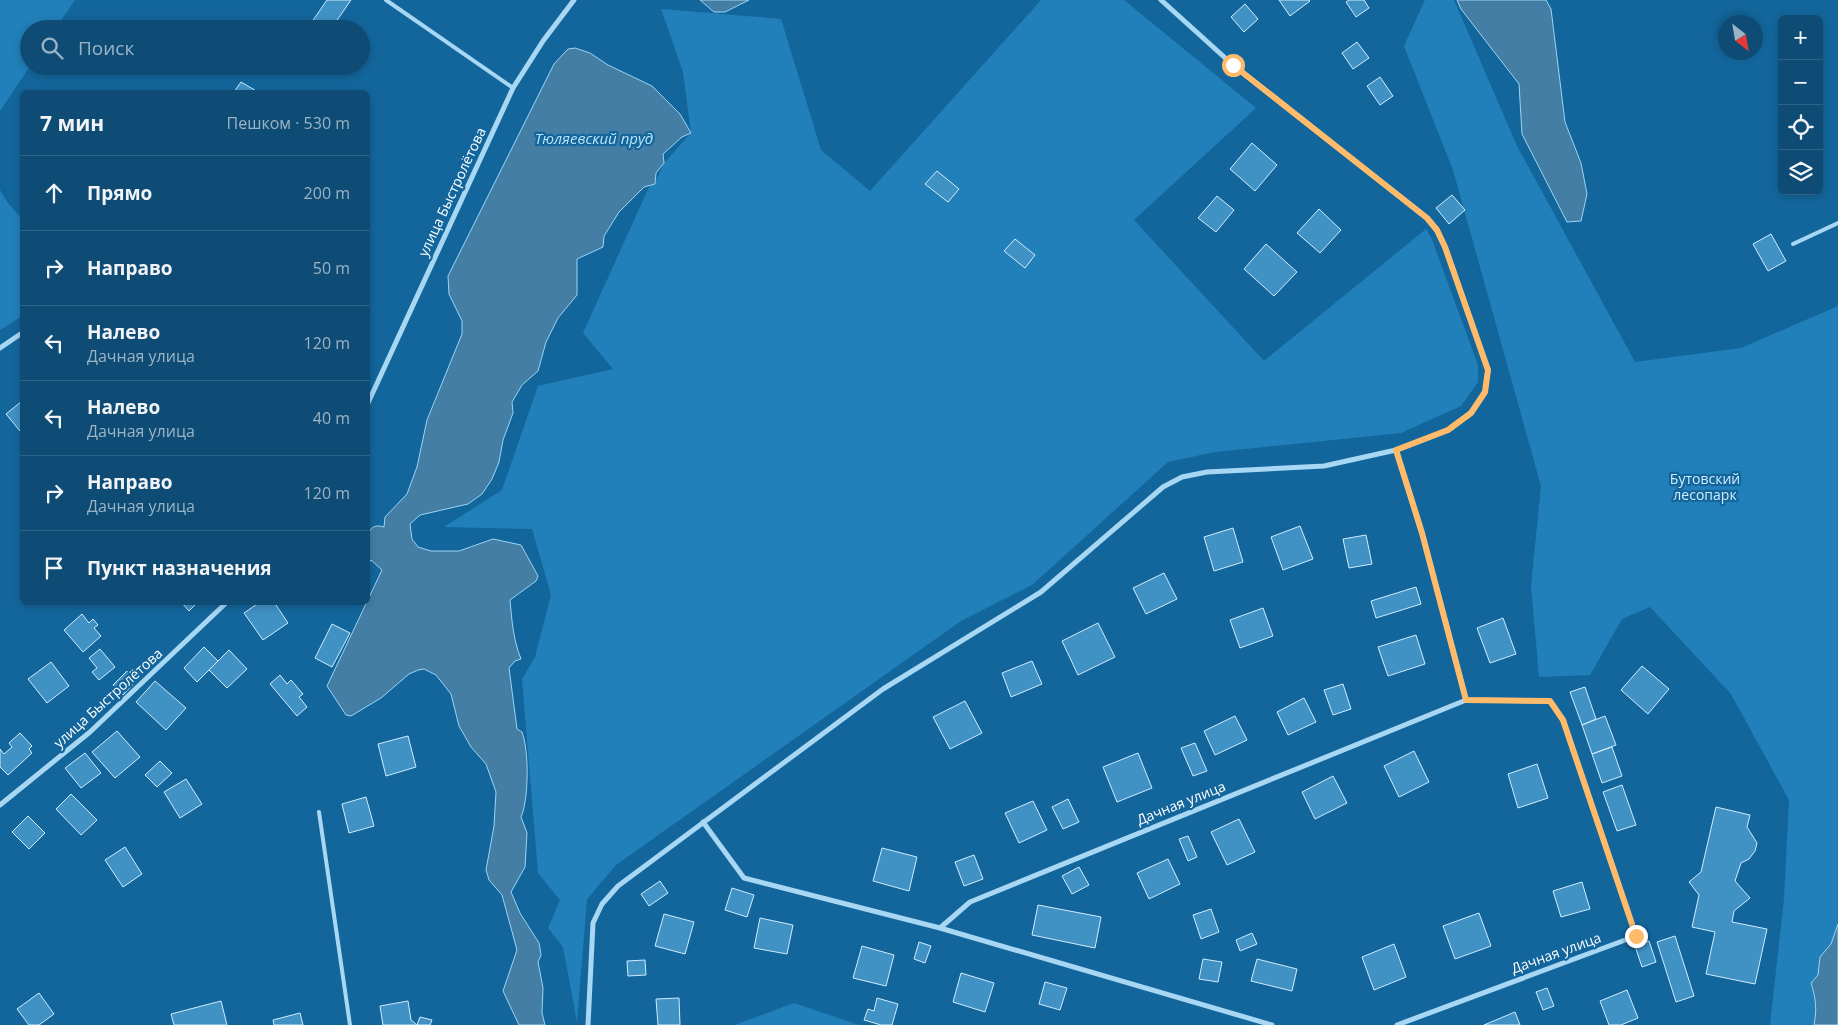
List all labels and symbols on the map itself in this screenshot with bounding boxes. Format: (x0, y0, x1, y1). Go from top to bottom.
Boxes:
north arrow (1718, 15, 1763, 60)
route start (1222, 54, 1245, 77)
street label: улица Быстролётова (413, 124, 490, 259)
water label: Тюляевский пруд (535, 128, 653, 148)
park label: Бутовский лесопарк (1670, 469, 1740, 504)
street label: улица Быстролётова (49, 644, 166, 752)
street label: Дачная улица (1134, 776, 1228, 829)
route end (1625, 925, 1648, 948)
street label: Дачная улица (1508, 927, 1603, 978)

